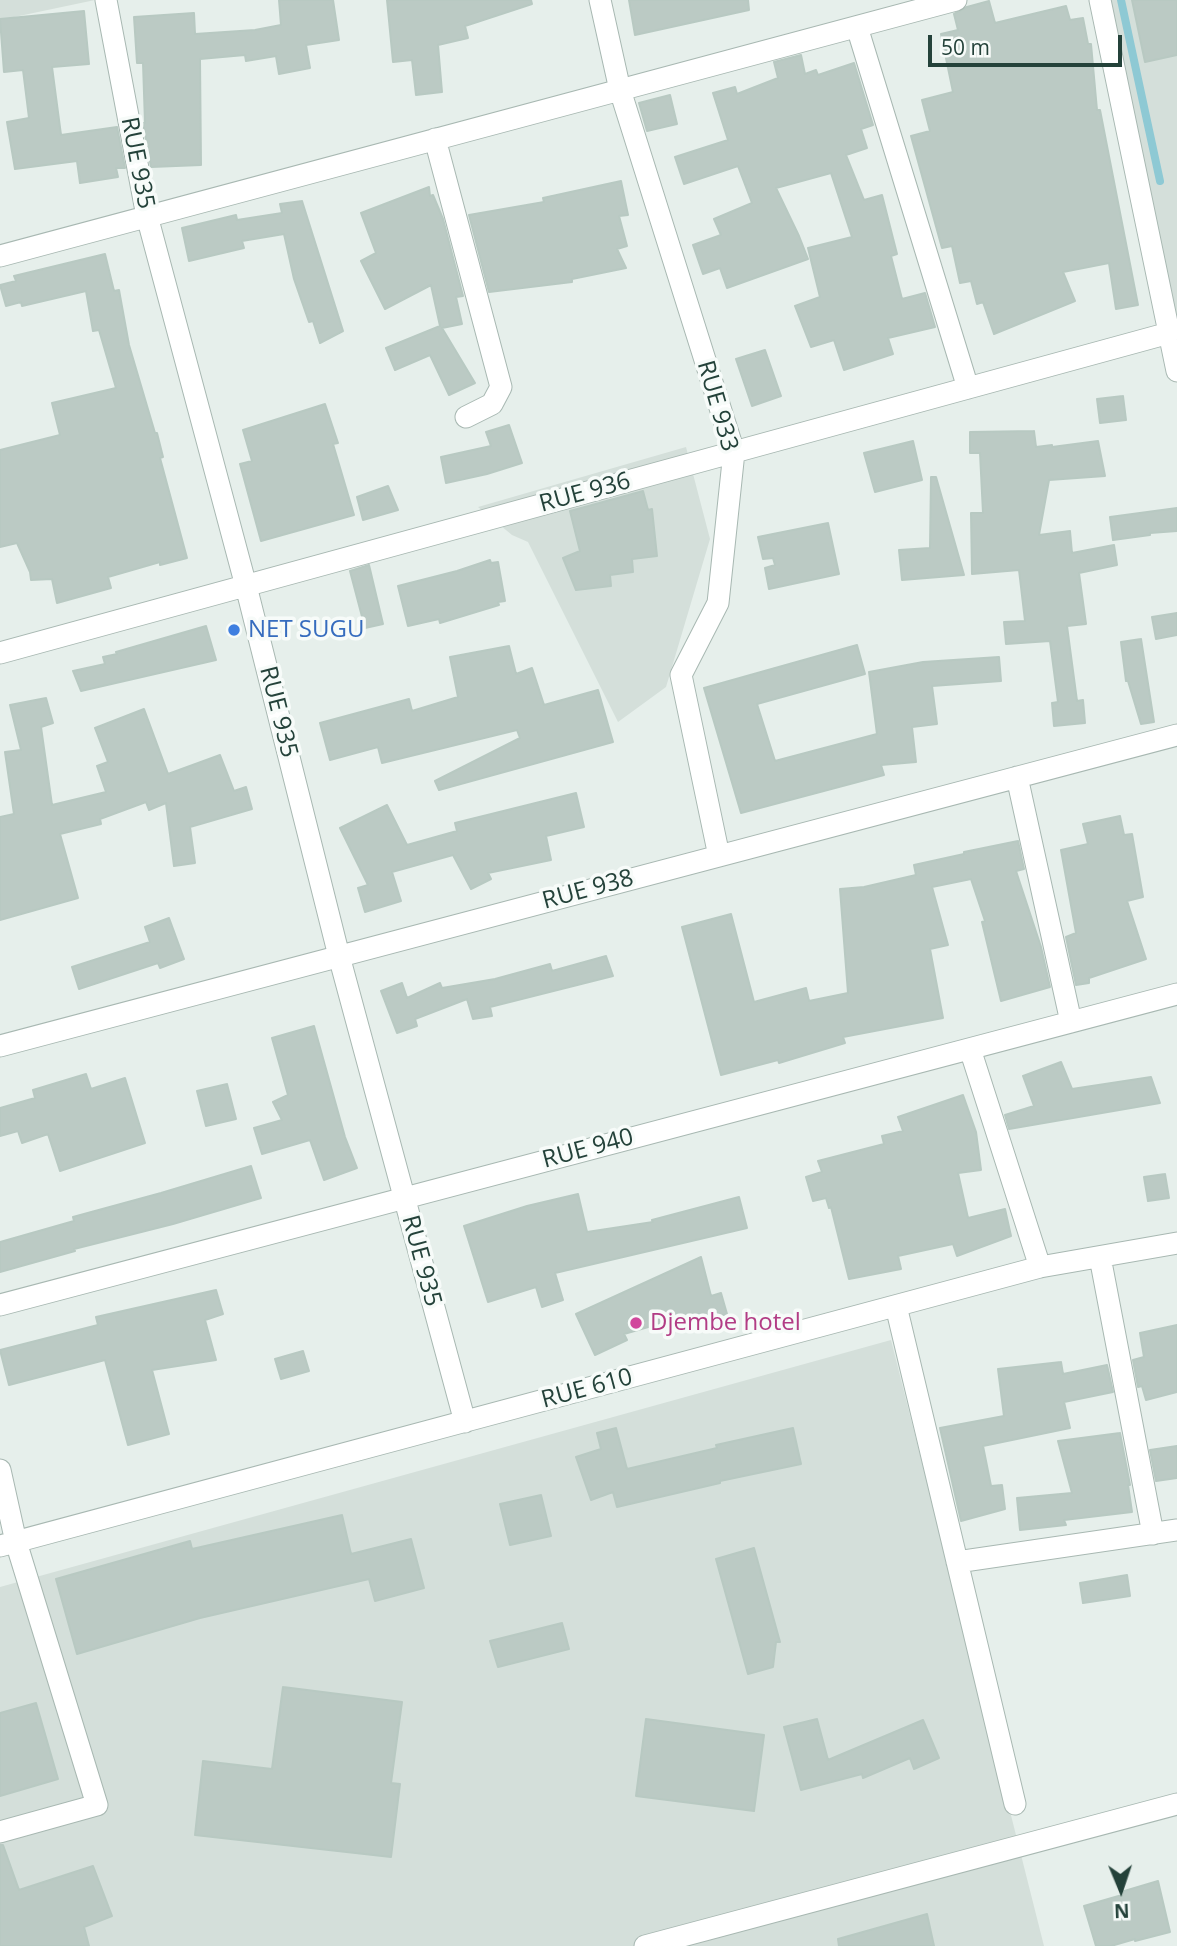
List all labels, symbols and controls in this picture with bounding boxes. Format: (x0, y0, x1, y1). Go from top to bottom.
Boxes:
scale bar (932, 21, 1126, 65)
text: 50 m (941, 33, 990, 61)
street label: RUE 935 (114, 115, 160, 211)
street label: RUE 933 (690, 357, 744, 455)
street label: RUE 936 (536, 467, 634, 519)
place label: NET SUGU (248, 616, 364, 644)
marker: NET SUGU (226, 622, 242, 638)
street label: RUE 935 (253, 663, 303, 761)
street label: RUE 938 (539, 864, 637, 916)
street label: RUE 940 (539, 1123, 637, 1175)
street label: RUE 935 (395, 1212, 447, 1310)
place label: Djembe hotel (650, 1309, 801, 1337)
marker: Djembe hotel (628, 1315, 644, 1331)
street label: RUE 610 (538, 1363, 636, 1415)
north arrow (1086, 1855, 1156, 1925)
text: N (1114, 1898, 1130, 1924)

